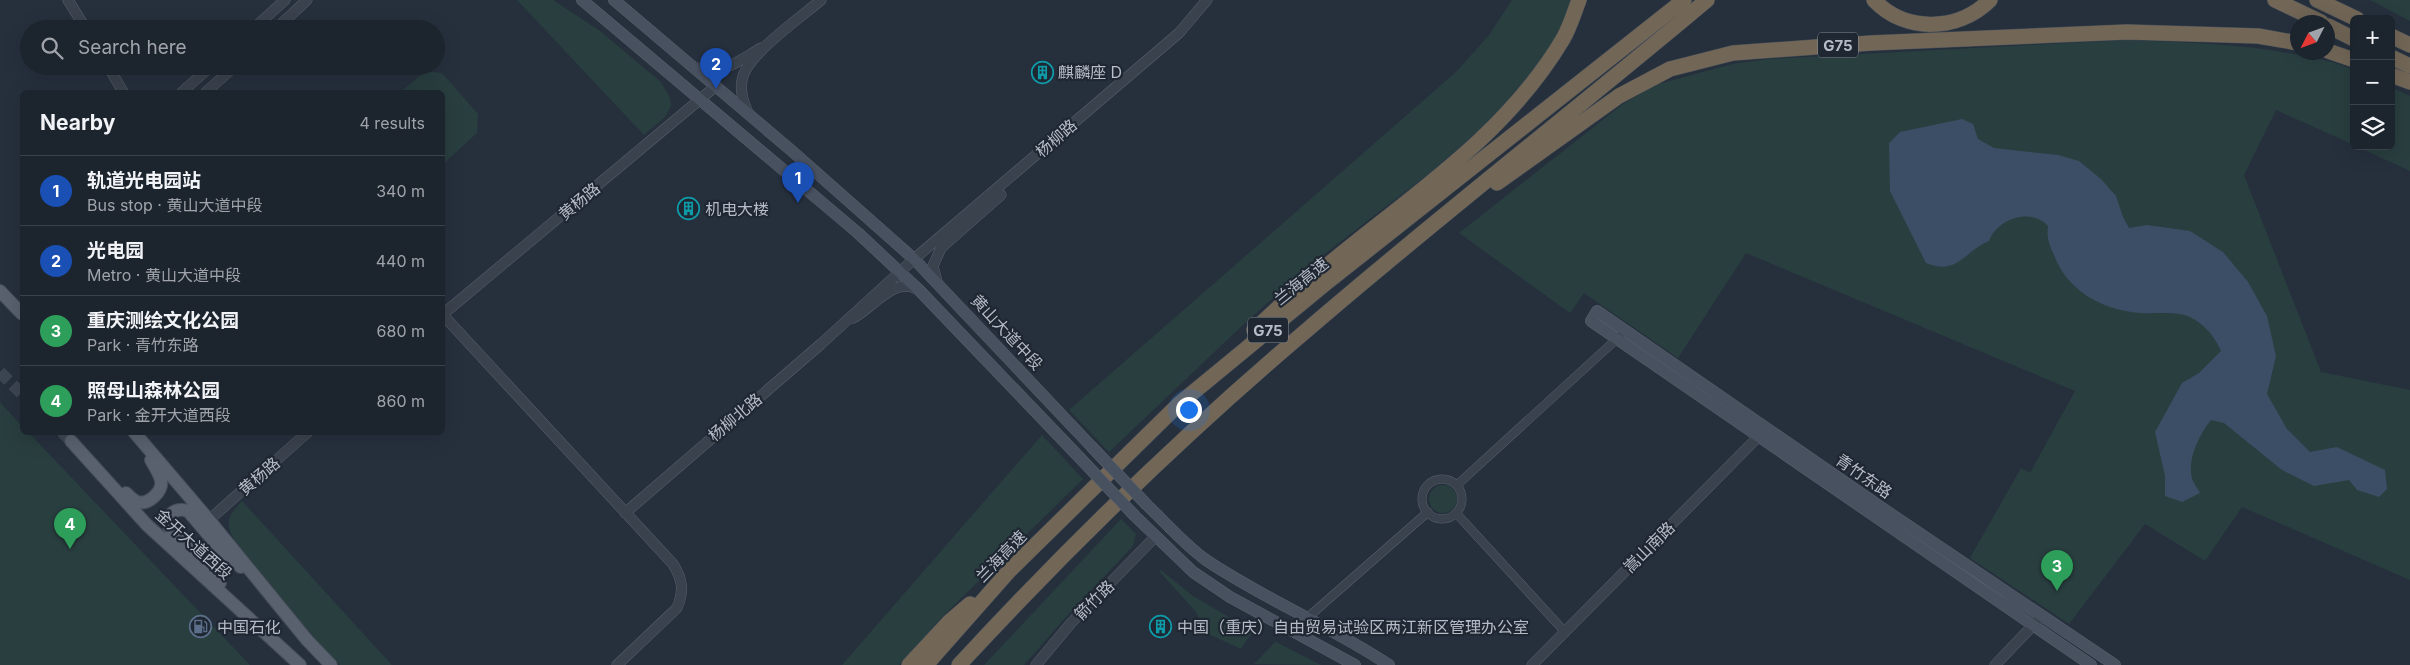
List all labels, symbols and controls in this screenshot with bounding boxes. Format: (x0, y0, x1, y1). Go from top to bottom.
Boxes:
north arrow (2290, 15, 2335, 60)
map controls (2350, 15, 2395, 150)
button: + (2350, 15, 2395, 60)
search box (20, 20, 445, 75)
road number: G75 (1818, 32, 1858, 58)
icon: search (38, 34, 66, 62)
text: Search here (78, 36, 187, 59)
pin: 2 (700, 48, 732, 89)
building icon: 麒麟座 D (1030, 60, 1054, 84)
button: − (2350, 60, 2395, 105)
place label: 麒麟座 D (1058, 62, 1122, 82)
button: layers (2350, 105, 2395, 150)
text: Nearby (40, 110, 115, 135)
text: 4 results (360, 113, 425, 133)
street label: 杨柳路 (1031, 115, 1081, 161)
pin: 1 (782, 162, 814, 203)
text: 轨道光电园站 (87, 169, 201, 192)
street label: 黄杨路 (554, 178, 604, 224)
text: 1 (53, 181, 59, 201)
text: 340 m (376, 181, 425, 201)
text: Bus stop · 黄山大道中段 (87, 195, 262, 215)
building icon: 机电大楼 (677, 197, 701, 221)
place label: 机电大楼 (705, 199, 769, 219)
text: 光电园 (87, 239, 144, 262)
text: 2 (51, 251, 61, 271)
text: 440 m (376, 251, 425, 271)
street label: 兰海高速 (1270, 253, 1332, 309)
text: Metro · 黄山大道中段 (87, 265, 241, 285)
street label: 黄山大道中段 (967, 290, 1047, 374)
text: 重庆测绘文化公园 (87, 309, 239, 332)
road number: G75 (1248, 318, 1288, 342)
text: 3 (51, 321, 61, 341)
text: 680 m (377, 321, 425, 341)
text: Park · 青竹东路 (87, 335, 199, 355)
text: 照母山森林公园 (87, 379, 220, 402)
street label: 杨柳北路 (704, 389, 766, 445)
text: 4 (51, 391, 61, 411)
text: 860 m (377, 391, 425, 411)
your location (1176, 397, 1202, 423)
text: Park · 金开大道西段 (87, 405, 231, 425)
street label: 青竹东路 (1832, 449, 1896, 503)
street label: 黄杨路 (234, 453, 284, 499)
street label: 金开大道西段 (152, 504, 236, 584)
pin: 4 (54, 508, 86, 549)
street label: 嵩山南路 (1619, 517, 1679, 577)
street label: 兰海高速 (972, 526, 1030, 586)
pin: 3 (2041, 550, 2073, 591)
street label: 箭竹路 (1070, 576, 1118, 624)
fuel station icon: 中国石化 (189, 615, 213, 639)
building icon: 中国（重庆）自由贸易试验区两江新区管理办公室 (1149, 615, 1173, 639)
place label: 中国石化 (217, 617, 281, 637)
place label: 中国（重庆）自由贸易试验区两江新区管理办公室 (1177, 617, 1529, 637)

